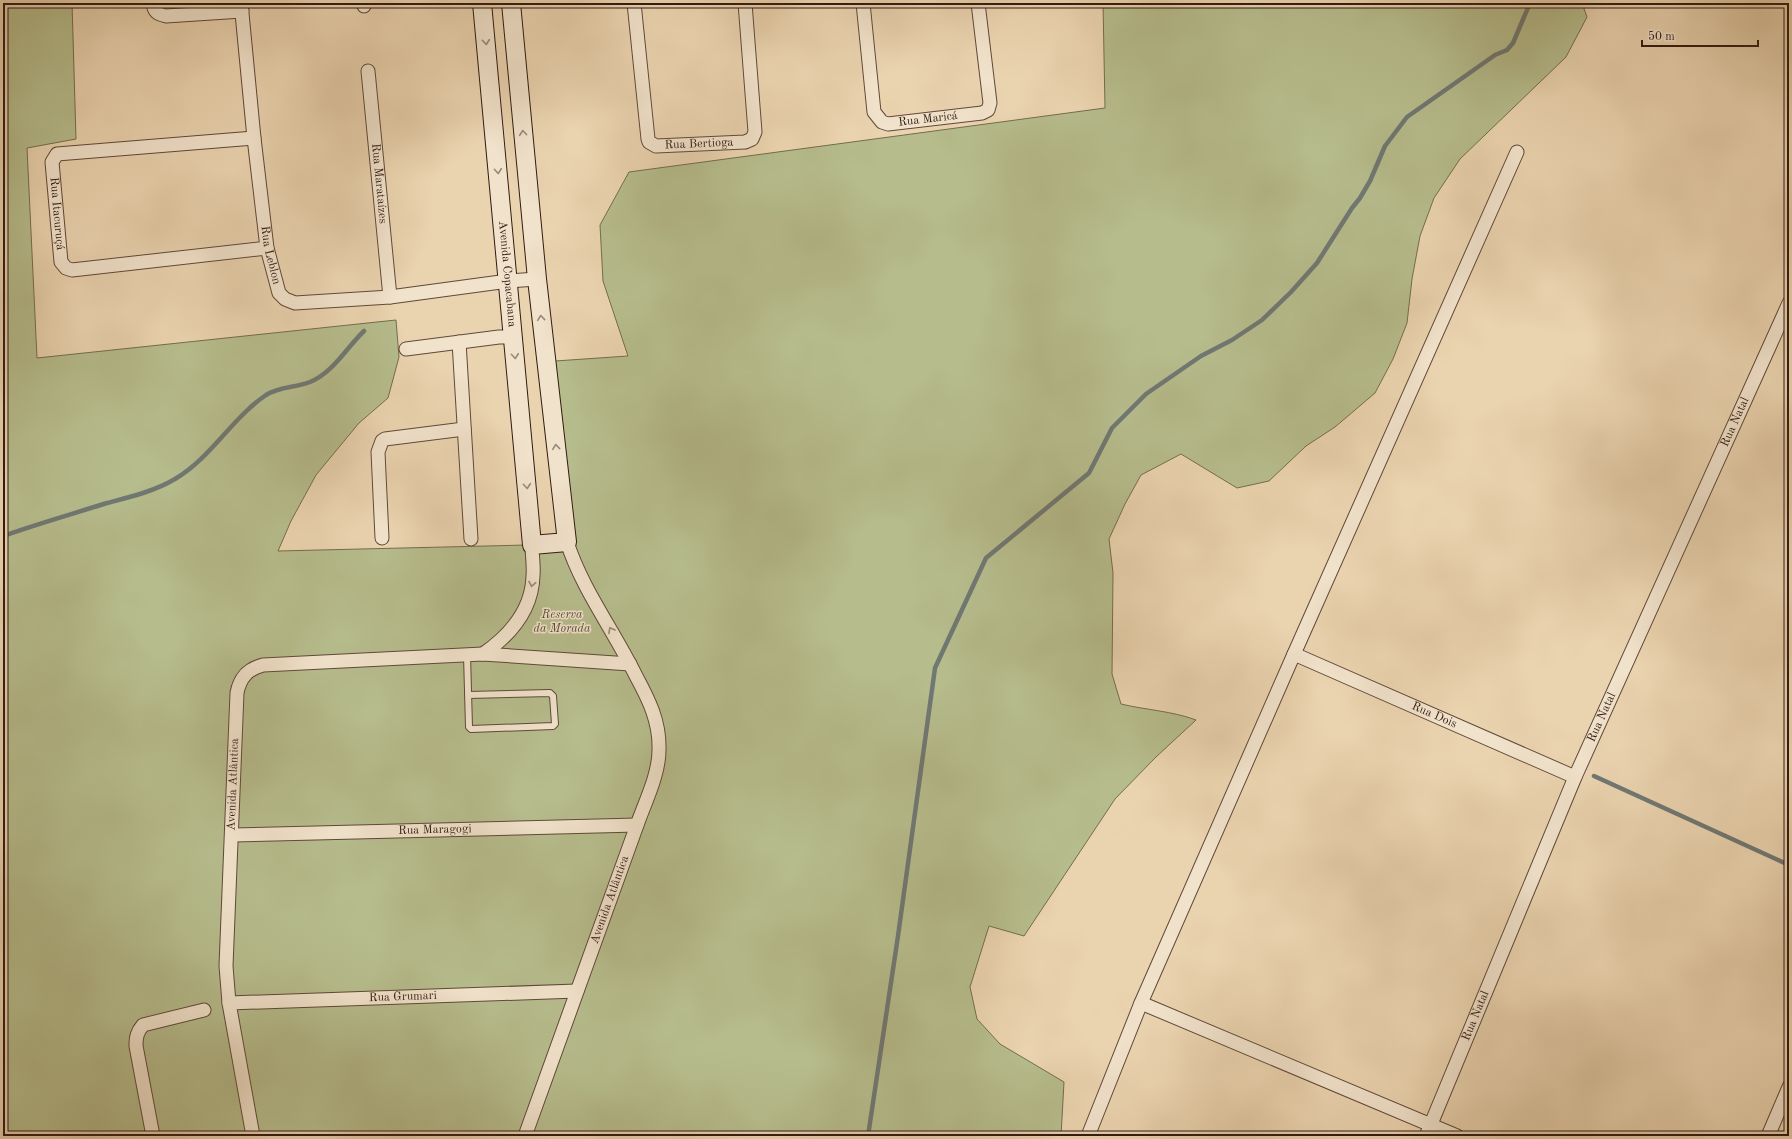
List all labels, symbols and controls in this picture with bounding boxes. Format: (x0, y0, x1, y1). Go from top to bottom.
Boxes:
scale bar (1642, 22, 1758, 48)
text: 50 m (1648, 30, 1675, 43)
one-way arrow (481, 39, 490, 45)
street label: Rua Maricá (898, 110, 958, 129)
one-way arrow (519, 130, 528, 136)
street label: Rua Bertioga (664, 137, 734, 152)
street label: Rua Marataízes (369, 143, 389, 224)
one-way arrow (493, 168, 502, 174)
street label: Rua Itacuruçá (47, 177, 66, 251)
street label: Avenida Copacabana (496, 220, 518, 328)
street label: Rua Leblon (258, 225, 283, 286)
one-way arrow (537, 315, 546, 321)
one-way arrow (511, 353, 520, 360)
street label: Rua Natal (1719, 396, 1752, 449)
one-way arrow (552, 444, 561, 450)
one-way arrow (522, 483, 531, 489)
one-way arrow (528, 581, 536, 587)
park label: Reserva da Morada (534, 609, 591, 635)
one-way arrow (609, 627, 616, 634)
street label: Rua Natal (1586, 691, 1618, 744)
street label: Rua Dois (1410, 700, 1459, 730)
street label: Avenida Atlântica (225, 738, 241, 831)
street label: Rua Maragogi (398, 823, 472, 837)
street label: Avenida Atlântica (589, 854, 631, 945)
street label: Rua Natal (1460, 989, 1492, 1043)
street label: Rua Grumari (369, 990, 437, 1004)

